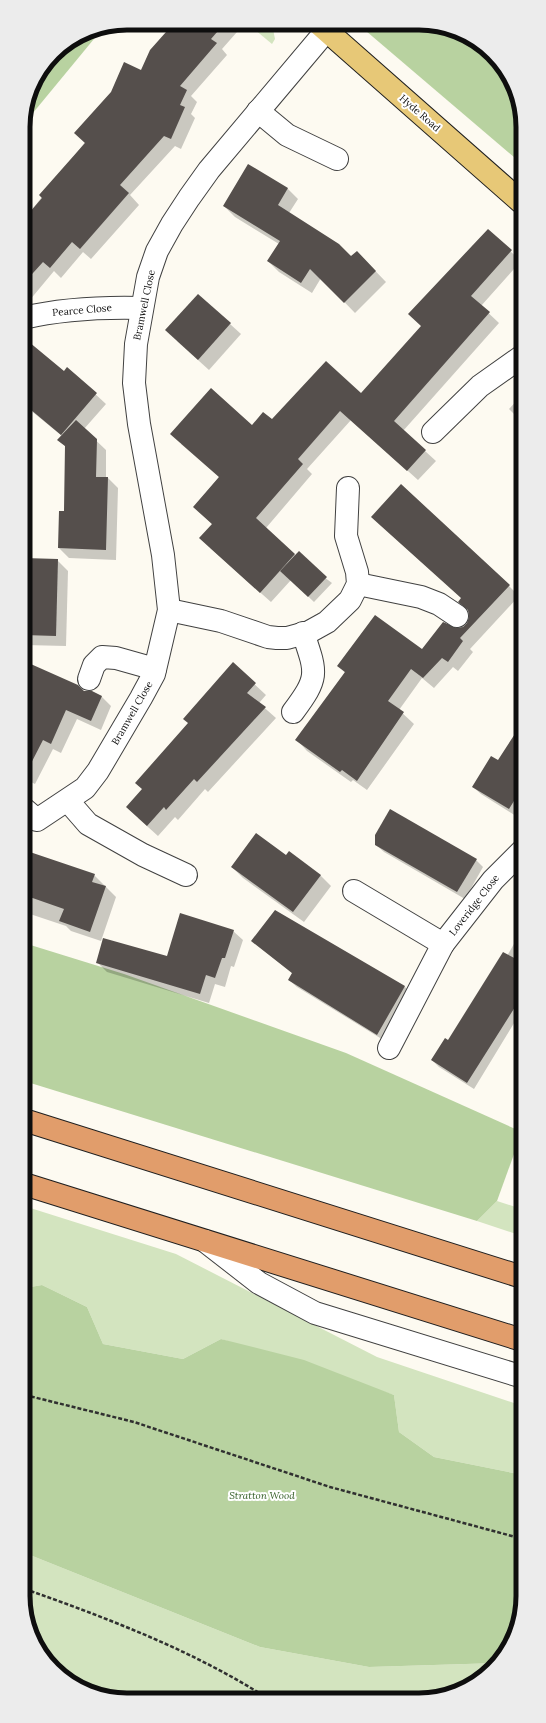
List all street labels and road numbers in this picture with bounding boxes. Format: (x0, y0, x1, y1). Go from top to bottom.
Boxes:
street label: Hyde Road (397, 92, 443, 134)
street label: Bramwell Close (130, 268, 158, 341)
street label: Pearce Close (52, 301, 113, 319)
street label: Bramwell Close (109, 678, 156, 747)
street label: Loveridge Close (446, 871, 502, 938)

